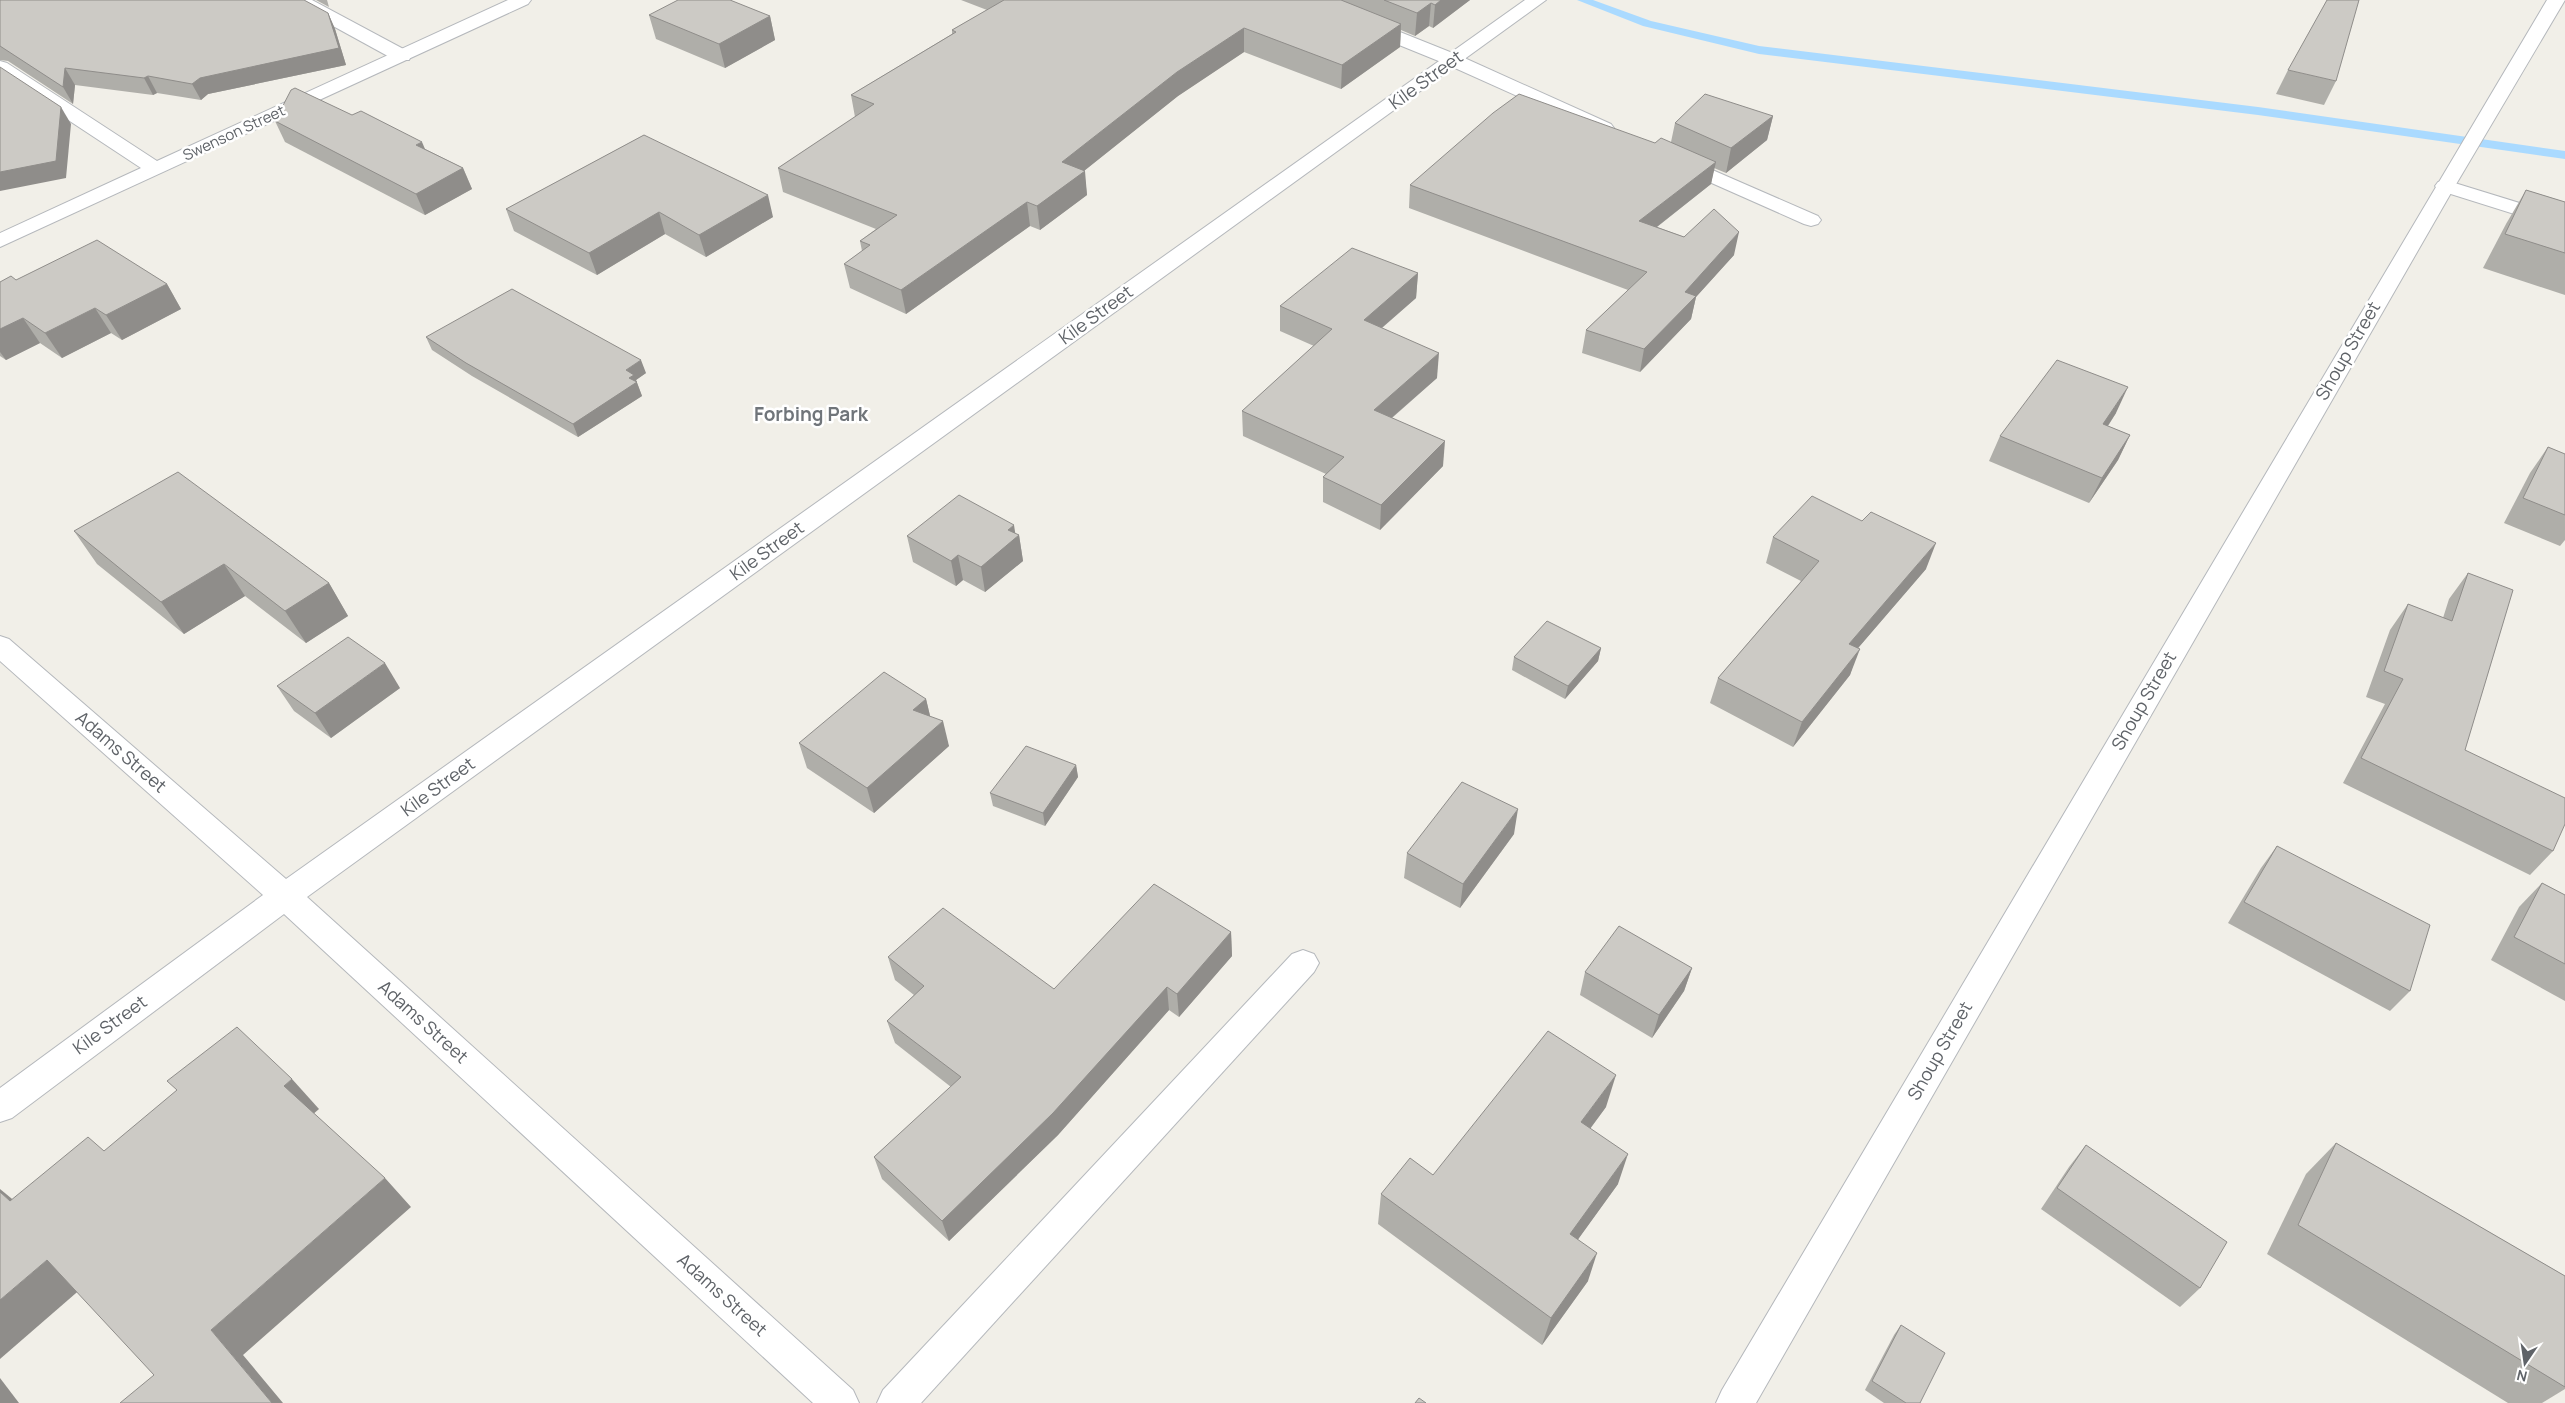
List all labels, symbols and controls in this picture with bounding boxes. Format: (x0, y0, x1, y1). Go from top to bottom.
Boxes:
street label: Kile Street (1384, 44, 1467, 114)
street label: Swenson Street (179, 100, 288, 165)
street label: Kile Street (1054, 279, 1137, 349)
street label: Shoup Street (2309, 297, 2385, 404)
district label: Forbing Park (754, 401, 869, 427)
street label: Kile Street (725, 515, 808, 585)
street label: Shoup Street (2105, 647, 2181, 754)
street label: Adams Street (71, 705, 172, 797)
street label: Kile Street (396, 751, 479, 821)
street label: Adams Street (374, 974, 474, 1068)
street label: Kile Street (68, 989, 151, 1059)
street label: Shoup Street (1901, 997, 1977, 1104)
street label: Adams Street (673, 1247, 773, 1341)
north arrow (2500, 1338, 2550, 1388)
text: N (2515, 1366, 2529, 1387)

